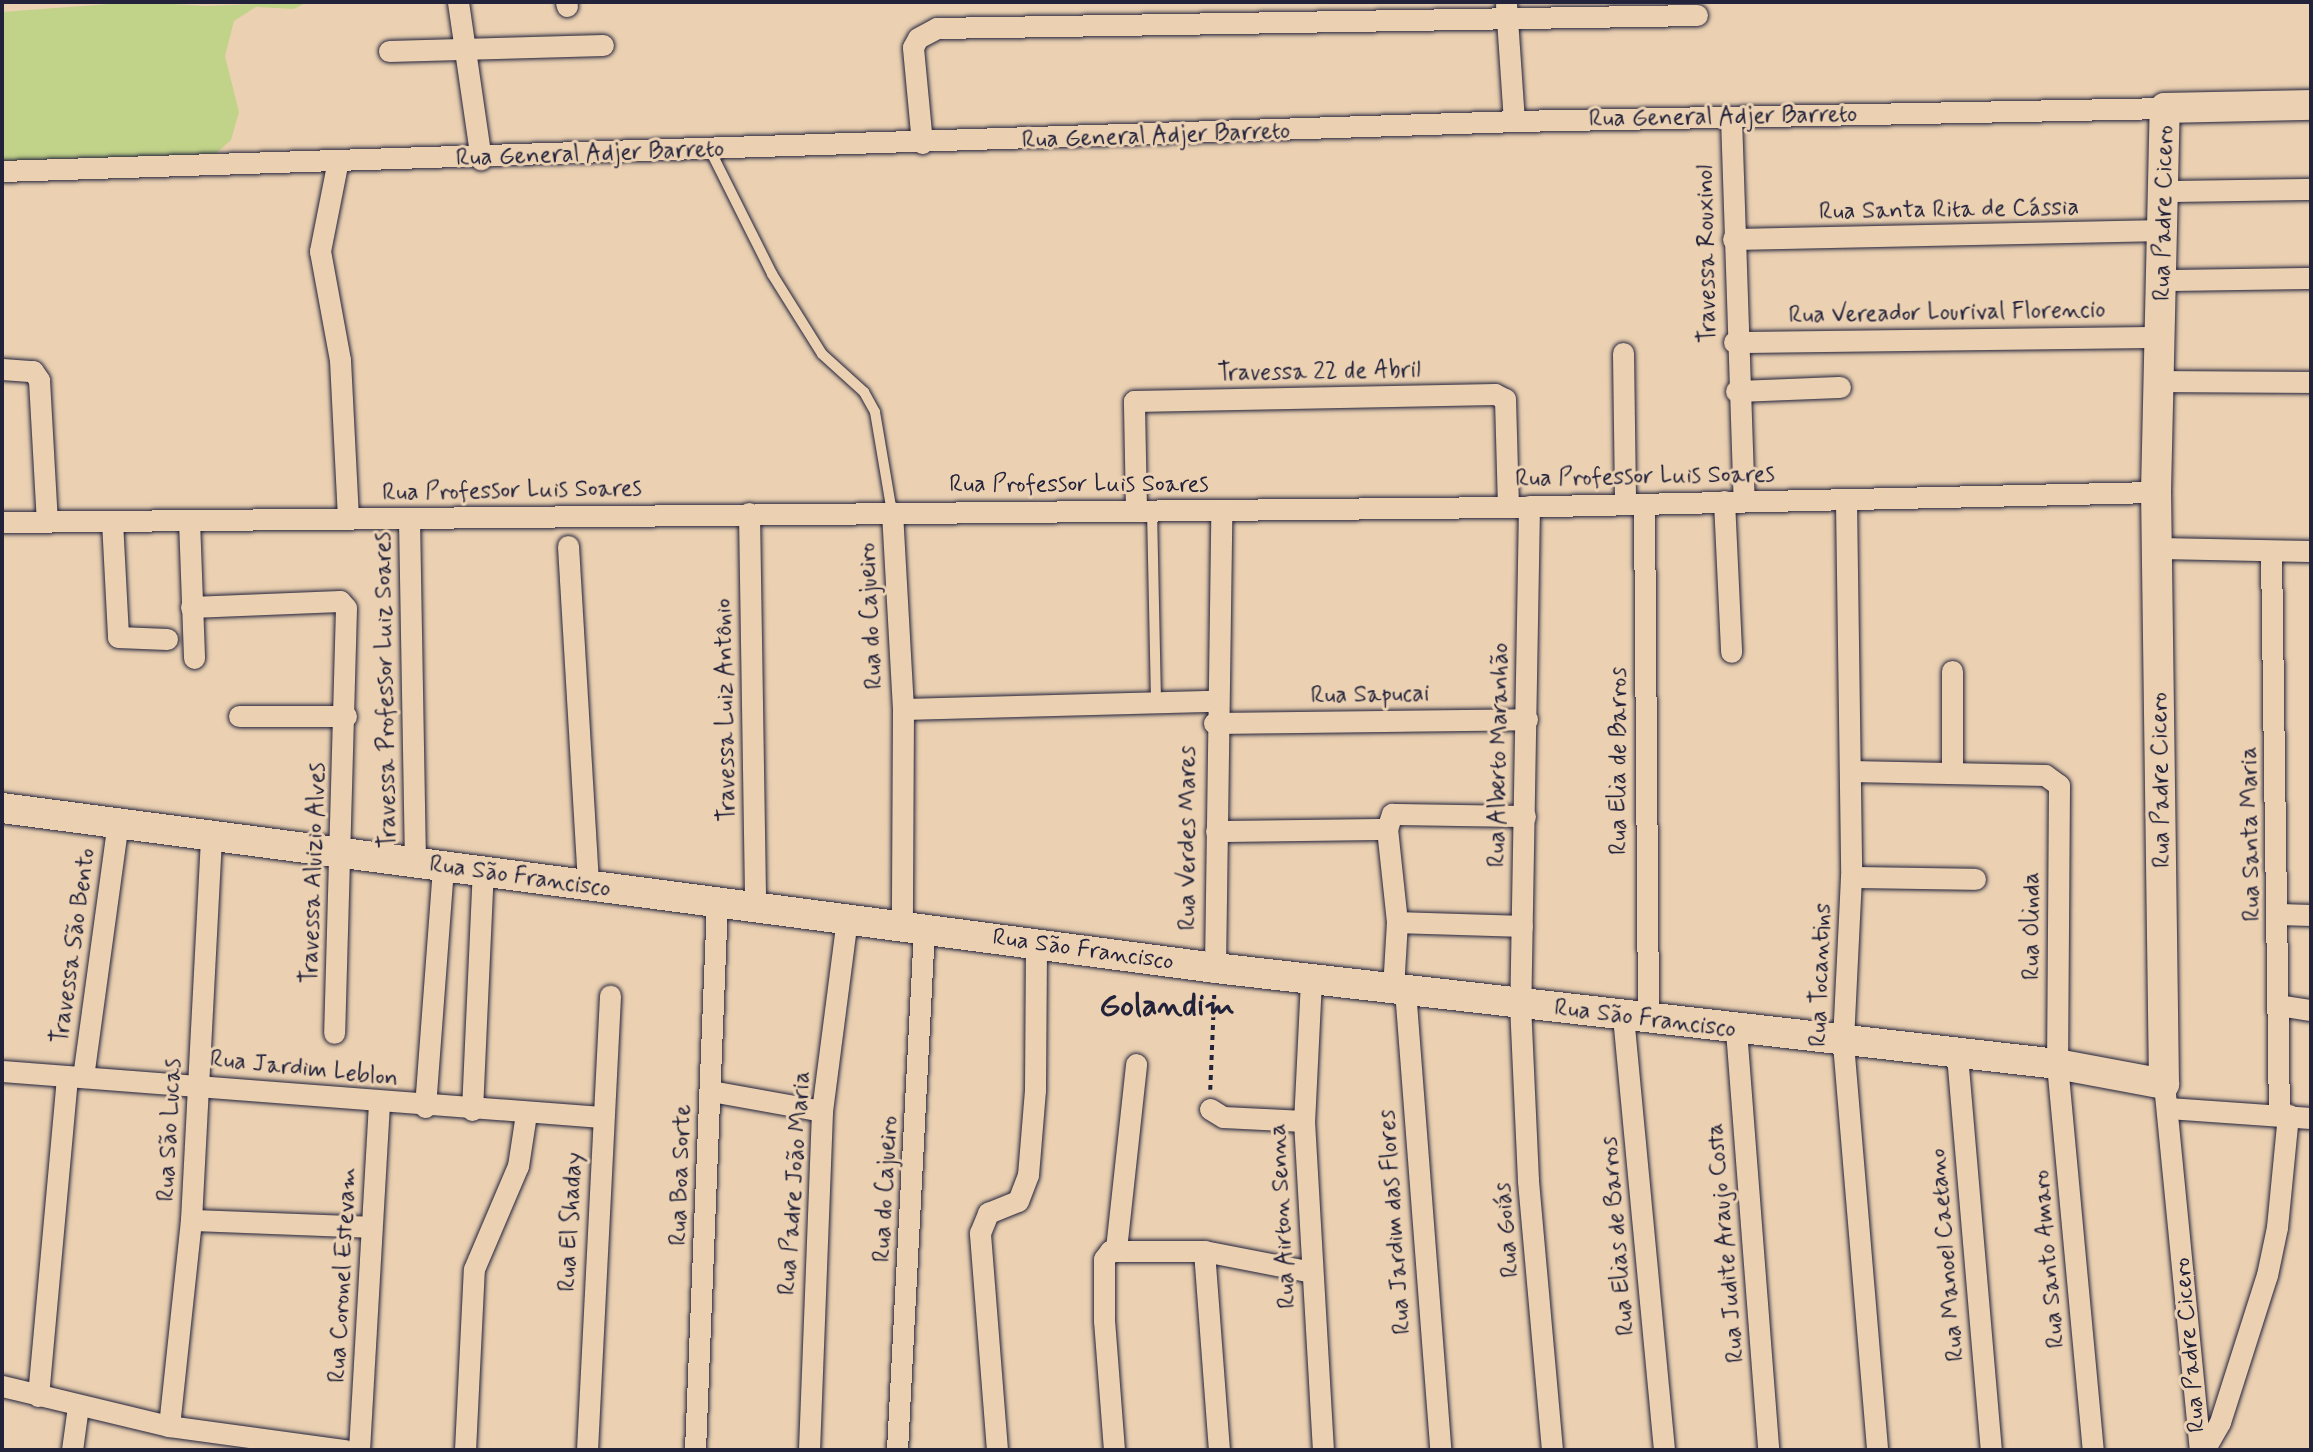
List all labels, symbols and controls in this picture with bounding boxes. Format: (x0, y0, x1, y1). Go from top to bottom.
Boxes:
street label: Rua General Adjer Barreto (1583, 100, 1863, 134)
street label: Rua General Adjer Barreto (1016, 117, 1296, 155)
street label: Rua Padre Cicero (2148, 126, 2180, 300)
street label: Rua General Adjer Barreto (450, 135, 730, 173)
street label: Travessa Rouxinol (1691, 163, 1723, 345)
street label: Rua Santa Rita de Cássia (1822, 193, 2076, 227)
street label: Rua Vereador Lourival Florencio (1788, 296, 2106, 330)
street label: Travessa 22 de Abril (1217, 356, 1421, 388)
street label: Rua Professor Luis Soares (1516, 460, 1774, 494)
street label: Rua Professor Luis Soares (950, 471, 1208, 499)
street label: Rua Professor Luis Soares (383, 474, 641, 508)
street label: Travessa Professor Luiz Soares (369, 533, 403, 847)
street label: Rua do Cajueiro (853, 539, 889, 693)
street label: Travessa Luiz Antônio (710, 599, 742, 821)
street label: Rua Alberto Maranhão (1483, 640, 1515, 870)
street label: Rua Elia de Barros (1605, 668, 1633, 854)
street label: Rua Sapucai (1311, 680, 1429, 710)
street label: Rua Padre Cicero (2145, 693, 2177, 867)
street label: Rua Verdes Mares (1174, 747, 1202, 929)
street label: Rua Santa Maria (2235, 747, 2267, 921)
street label: Travessa Aluizio Alves (296, 762, 332, 984)
street label: Travessa São Bento (46, 846, 102, 1046)
street label: Rua São Francisco (427, 850, 613, 904)
street label: Rua Olinda (2018, 871, 2046, 981)
street label: Rua Tocantins (1804, 902, 1838, 1048)
street label: Rua São Francisco (990, 923, 1176, 977)
district label: Golandim (1099, 987, 1235, 1025)
street label: Rua São Francisco (1552, 994, 1738, 1044)
street label: Rua Jardim Leblon (208, 1045, 400, 1093)
street label: Rua São Lucas (152, 1058, 188, 1202)
street label: Rua Padre João Maria (773, 1070, 817, 1296)
street label: Rua Boa Sorte (664, 1103, 698, 1247)
street label: Rua Jardim das Flores (1373, 1109, 1417, 1335)
street label: Rua do Cajueiro (868, 1112, 904, 1266)
street label: Rua Judite Araujo Costa (1701, 1119, 1751, 1367)
street label: Rua Airton Senna (1264, 1123, 1302, 1309)
street label: Rua Elias de Barros (1595, 1137, 1641, 1335)
street label: Rua Manoel Caetano (1923, 1148, 1971, 1362)
street label: Rua El Shaday (553, 1150, 589, 1294)
street label: Rua Coronel Estevam (323, 1167, 363, 1383)
street label: Rua Santo Amaro (2027, 1171, 2071, 1347)
street label: Rua Goiás (1488, 1181, 1526, 1279)
street label: Rua Padre Cicero (2168, 1258, 2212, 1432)

